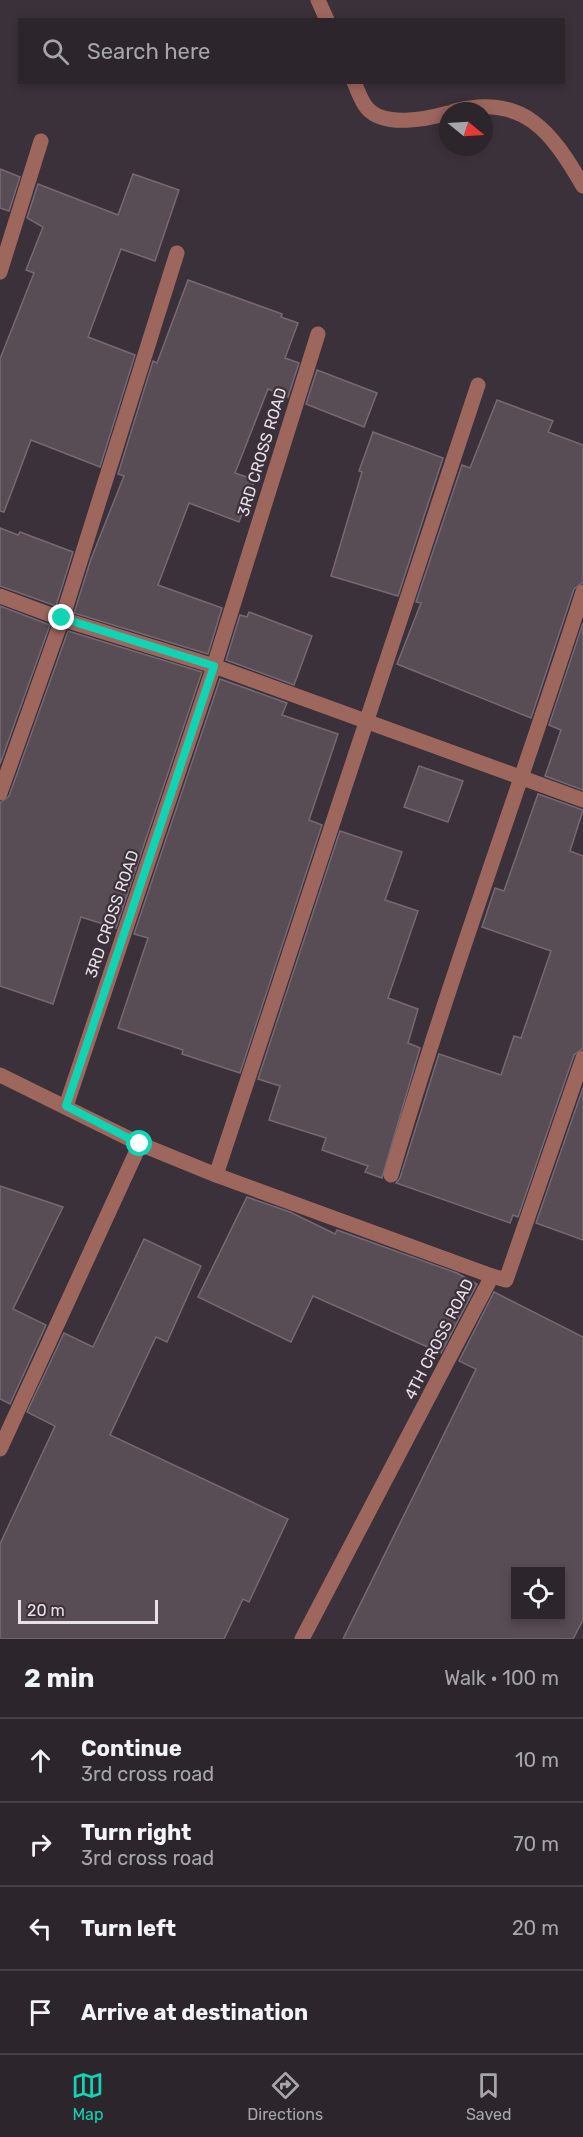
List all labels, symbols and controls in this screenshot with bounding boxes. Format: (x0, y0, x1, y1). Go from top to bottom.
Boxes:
search box (18, 18, 565, 84)
icon: search (39, 35, 72, 68)
text: Search here (87, 38, 210, 65)
north arrow (439, 102, 493, 156)
street label: 3RD CROSS ROAD (233, 385, 291, 519)
route end (48, 604, 74, 630)
street label: 3RD CROSS ROAD (81, 848, 143, 980)
route start (126, 1130, 152, 1156)
street label: 4TH CROSS ROAD (400, 1276, 478, 1402)
map controls (511, 1567, 565, 1621)
button: locate (511, 1567, 565, 1621)
scale bar (18, 1597, 158, 1624)
text: 20 m (27, 1601, 65, 1620)
text: 2 min (24, 1663, 94, 1694)
text: Walk · 100 m (444, 1666, 559, 1690)
text: Continue (81, 1735, 182, 1762)
icon: ahead (24, 1744, 57, 1777)
text: 10 m (515, 1748, 559, 1772)
text: 3rd cross road (81, 1762, 214, 1786)
text: Turn right (81, 1819, 191, 1846)
icon: right (24, 1828, 57, 1861)
text: 70 m (513, 1832, 559, 1856)
text: 3rd cross road (81, 1846, 214, 1870)
icon: left (24, 1912, 57, 1945)
text: Turn left (81, 1915, 176, 1942)
text: 20 m (512, 1916, 559, 1940)
icon: arrive (24, 1996, 57, 2029)
text: Arrive at destination (81, 1999, 308, 2026)
tab: Map (71, 2069, 104, 2124)
tab: Directions (247, 2069, 323, 2124)
tab: Saved (466, 2069, 512, 2124)

